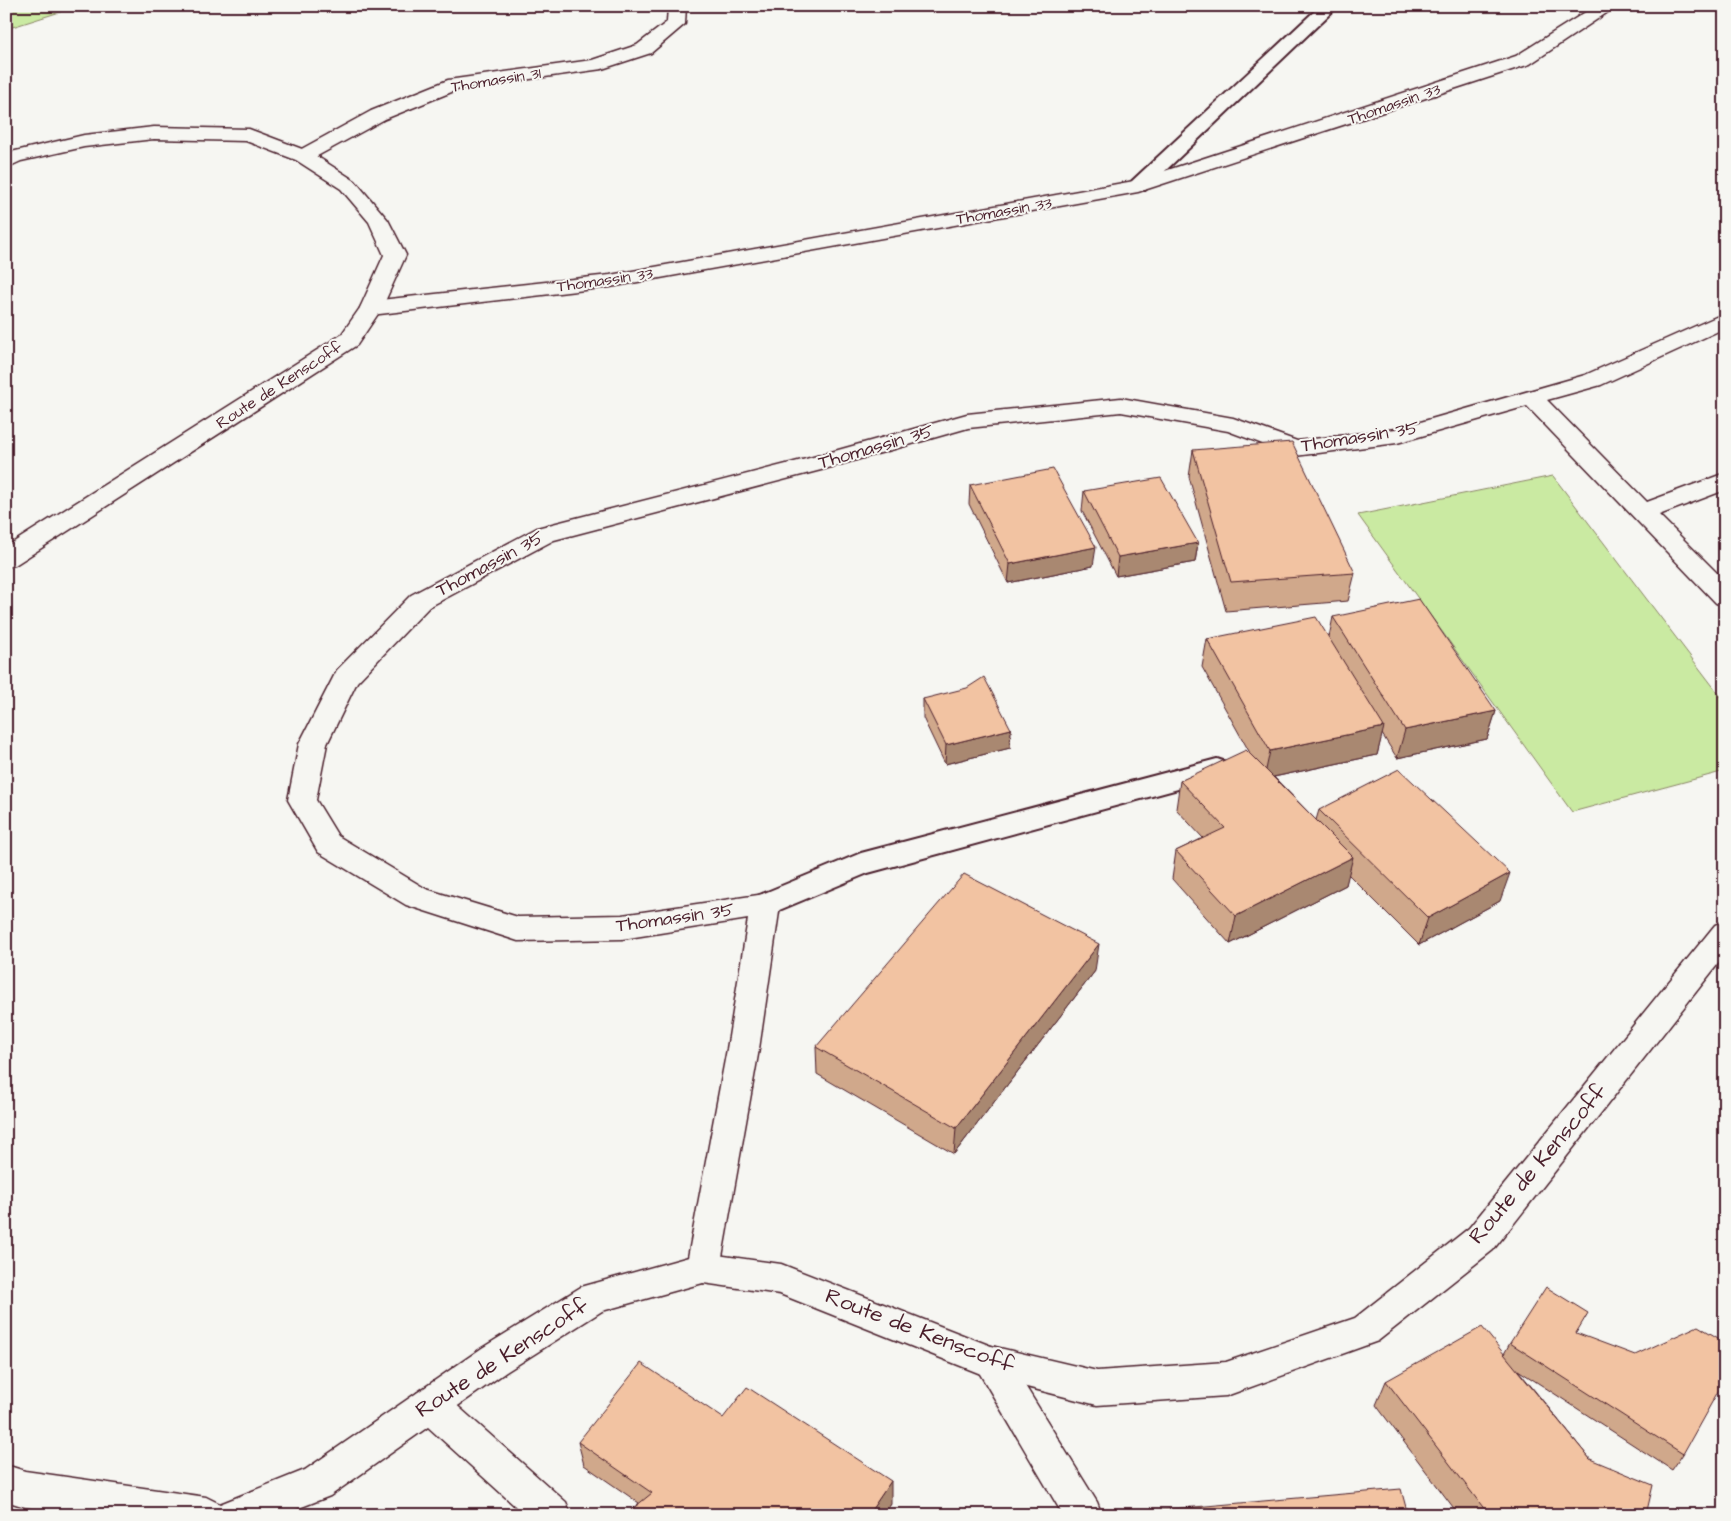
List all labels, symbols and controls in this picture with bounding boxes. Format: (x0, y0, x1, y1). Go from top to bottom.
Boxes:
street label: Thomassin 31 (450, 62, 542, 98)
street label: Thomassin 33 (1345, 78, 1443, 130)
street label: Thomassin 33 (954, 192, 1054, 230)
street label: Thomassin 33 (556, 262, 654, 298)
street label: Route de Kenscoff (212, 336, 347, 434)
street label: Thomassin 35 (1299, 414, 1421, 460)
street label: Thomassin 35 (815, 418, 937, 476)
street label: Thomassin 35 (431, 524, 549, 604)
street label: Thomassin 35 (614, 896, 736, 940)
street label: Route de Kenscoff (1462, 1077, 1615, 1251)
street label: Route de Kenscoff (821, 1281, 1020, 1382)
street label: Route de Kenscoff (409, 1290, 595, 1426)

